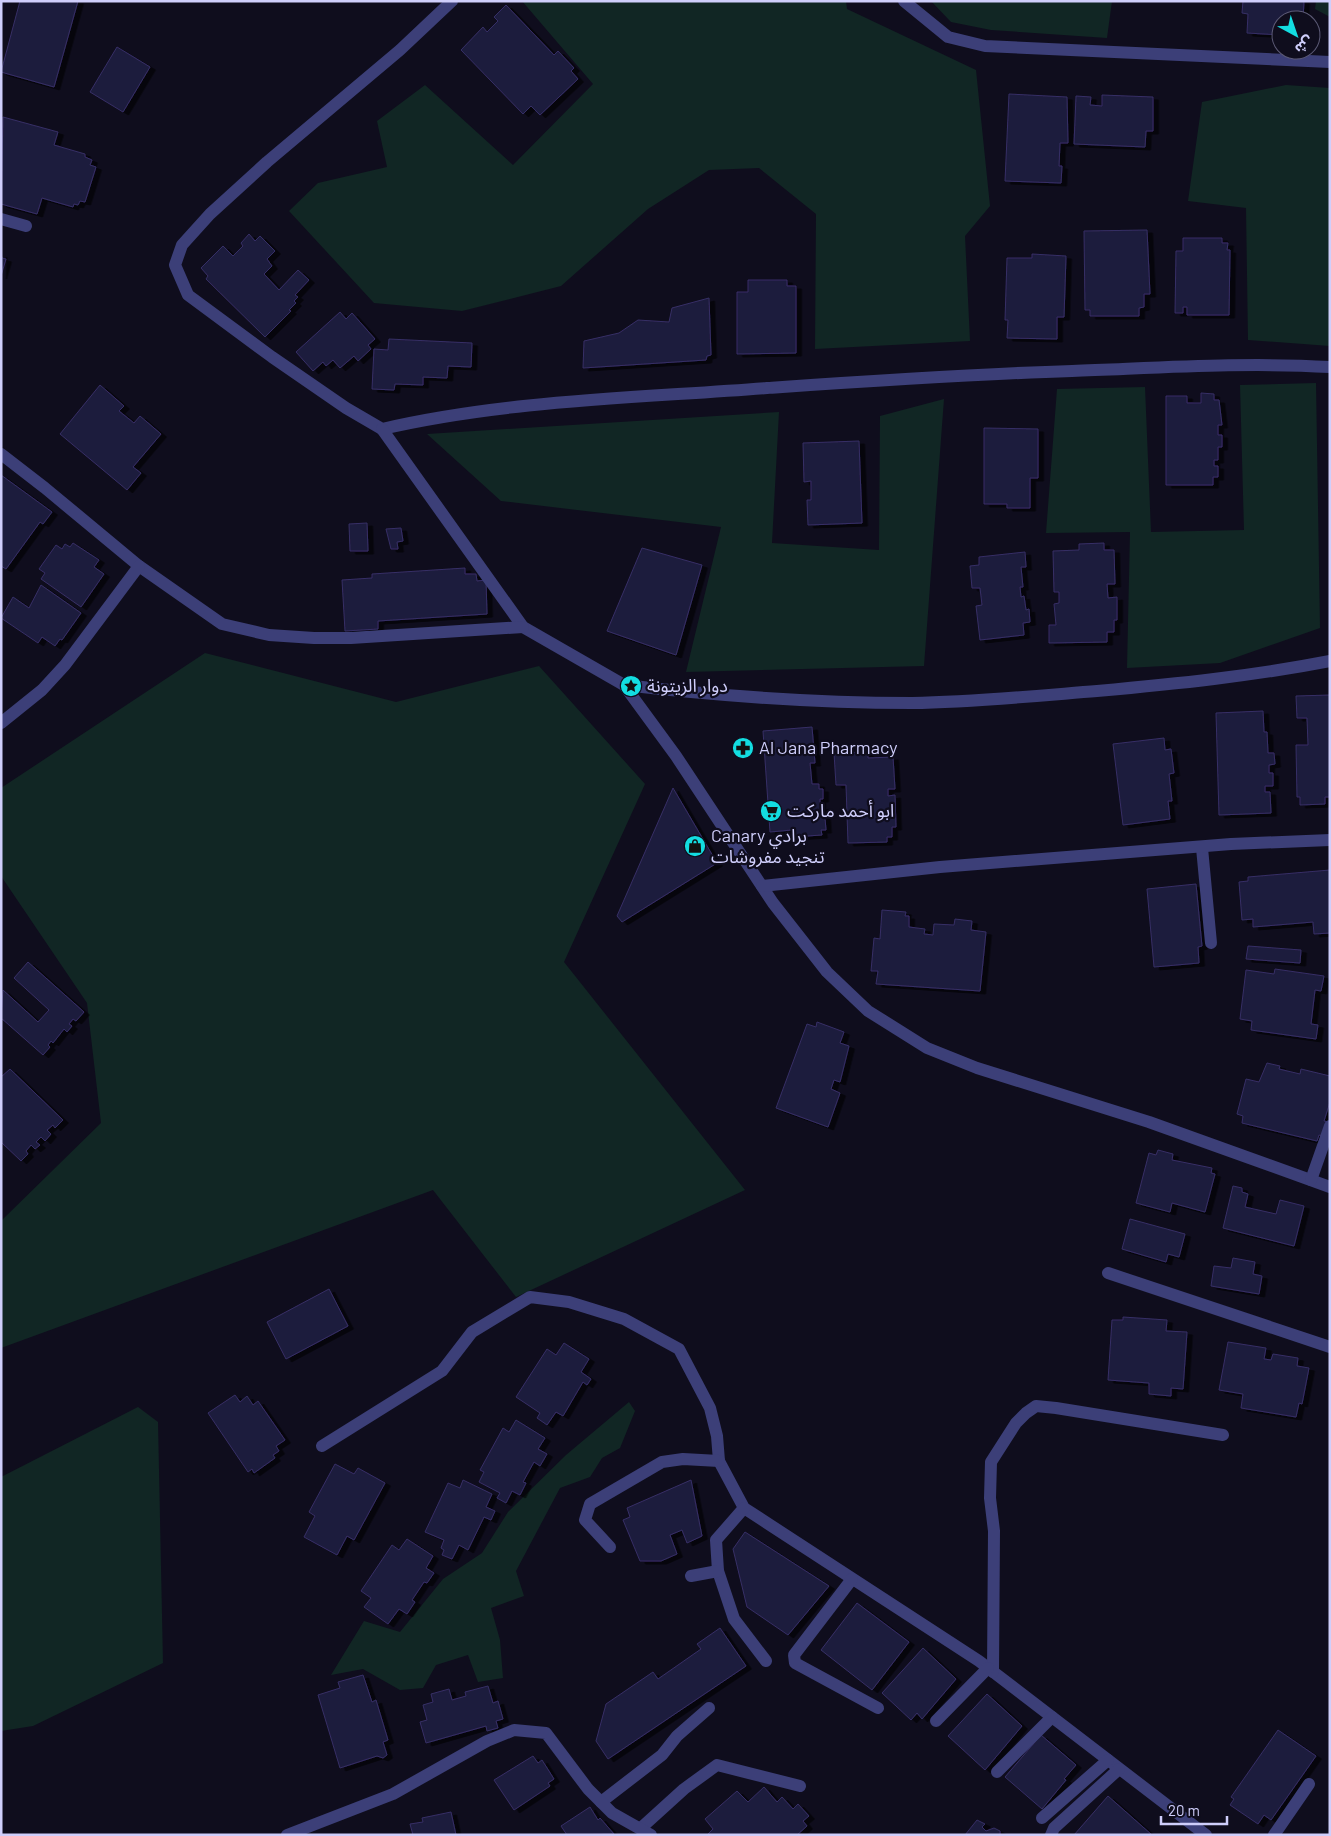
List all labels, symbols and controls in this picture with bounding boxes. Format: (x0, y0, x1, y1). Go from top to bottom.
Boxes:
north arrow (1271, 10, 1321, 60)
text: ش (1292, 33, 1317, 58)
place icon: دوار الزيتونة (619, 674, 643, 698)
place label: دوار الزيتونة (647, 674, 728, 697)
pharmacy icon: Al Jana Pharmacy (731, 736, 755, 760)
place label: Al Jana Pharmacy (759, 736, 898, 758)
supermarket icon: ابو أحمد ماركت (759, 799, 783, 823)
place label: ابو أحمد ماركت (787, 799, 894, 822)
place label: Canary برادي تنجيد مفروشات (711, 824, 825, 868)
shop icon: Canary برادي تنجيد مفروشات (683, 834, 707, 858)
scale bar (1161, 1794, 1227, 1826)
text: 20 m (1168, 1801, 1200, 1819)

